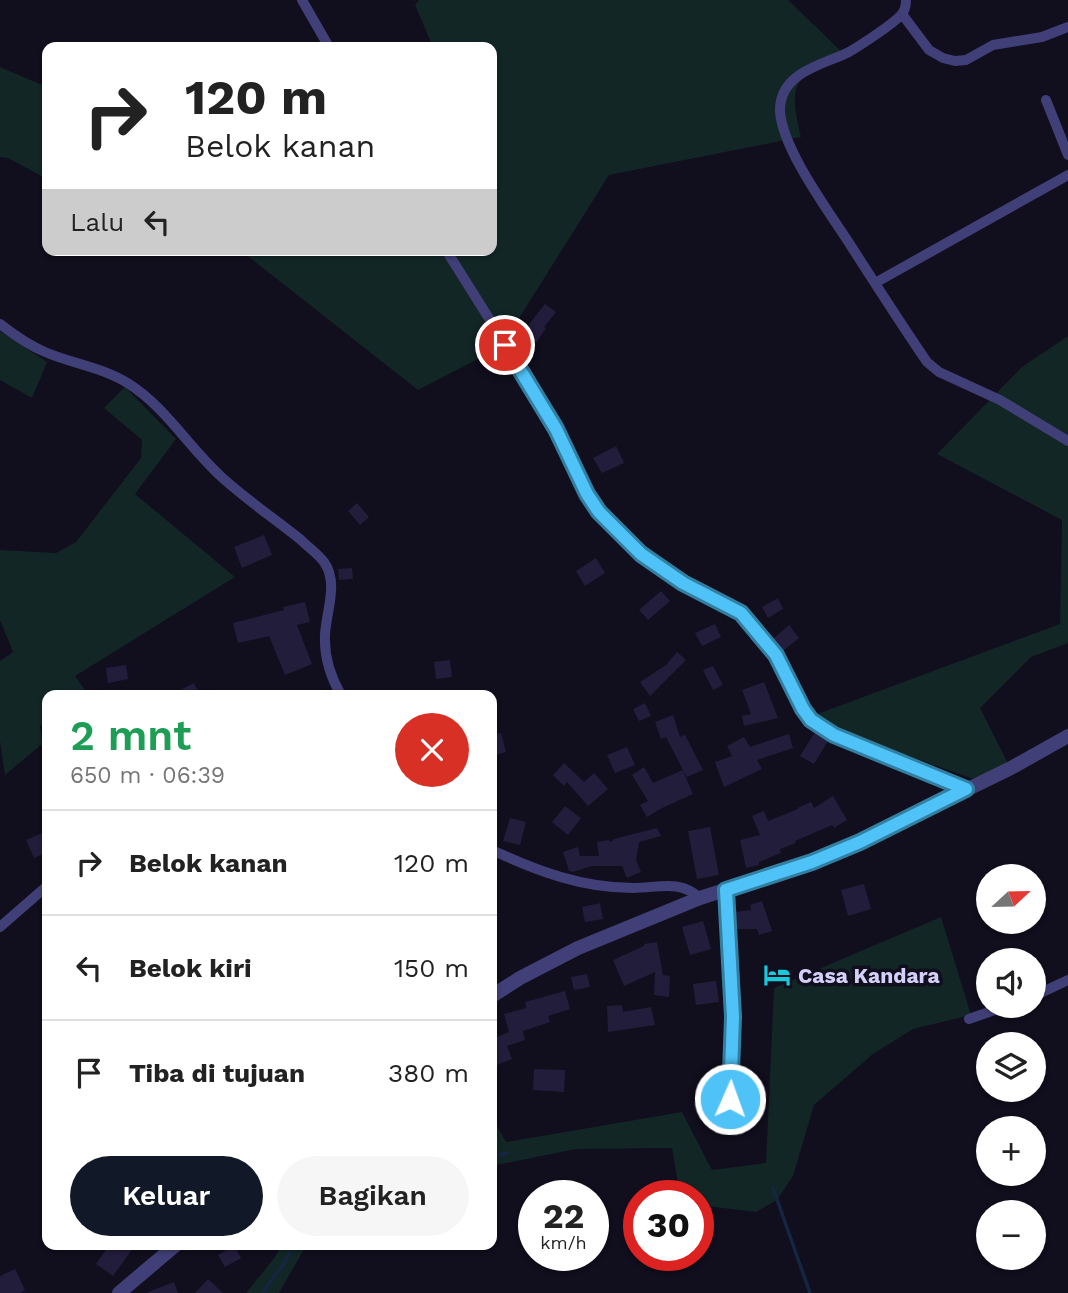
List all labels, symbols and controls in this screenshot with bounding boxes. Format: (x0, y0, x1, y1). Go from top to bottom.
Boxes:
text: 120 m (185, 68, 327, 126)
icon: right (70, 70, 161, 161)
text: Belok kanan (185, 127, 375, 165)
icon: left (138, 203, 176, 241)
text: Lalu (70, 207, 124, 237)
pin (475, 315, 535, 375)
icon: arrive (486, 326, 524, 364)
text: 2 mnt (70, 711, 191, 760)
button: close (395, 713, 469, 787)
text: 650 m · 06:39 (70, 762, 225, 789)
icon: right (70, 844, 108, 882)
text: Belok kanan (129, 848, 288, 878)
text: 120 m (394, 848, 469, 878)
north arrow (976, 864, 1046, 934)
map controls (976, 864, 1046, 1270)
button: sound (976, 948, 1046, 1018)
icon: left (70, 949, 108, 987)
text: Belok kiri (129, 953, 252, 983)
text: 150 m (394, 953, 469, 983)
hotel icon: Casa Kandara (762, 960, 792, 990)
place label: Casa Kandara (798, 963, 940, 988)
button: layers (976, 1032, 1046, 1102)
icon: arrive (70, 1054, 108, 1092)
text: Tiba di tujuan (129, 1058, 305, 1088)
text: 380 m (388, 1058, 469, 1088)
position arrow (693, 1062, 767, 1136)
button: + (976, 1116, 1046, 1186)
button: Keluar (70, 1156, 263, 1236)
button: Bagikan (277, 1156, 469, 1236)
speed limit sign: 30 (623, 1180, 714, 1271)
text: 22 (543, 1195, 584, 1237)
button: − (976, 1200, 1046, 1270)
text: km/h (540, 1232, 587, 1253)

